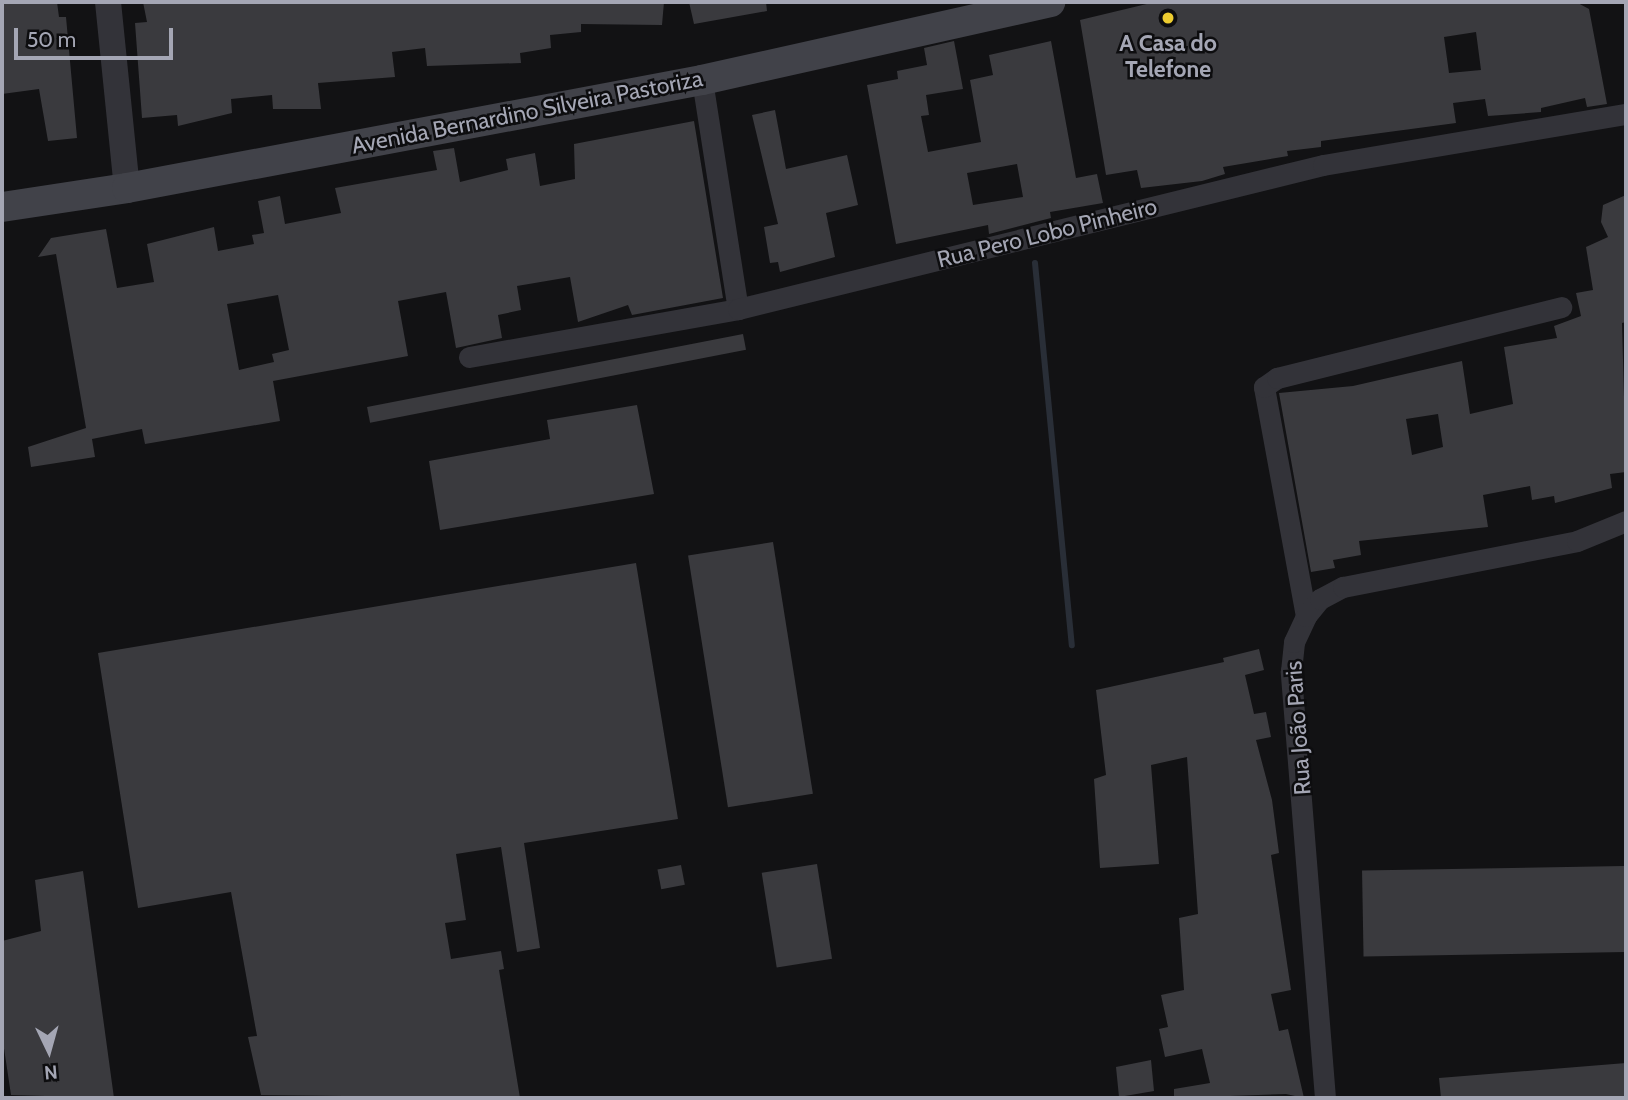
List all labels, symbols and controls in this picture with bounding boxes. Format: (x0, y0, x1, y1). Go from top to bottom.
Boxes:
marker: A Casa do Telefone (1160, 10, 1176, 26)
scale bar (18, 14, 177, 58)
text: 50 m (27, 27, 76, 52)
place label: A Casa do Telefone (1119, 29, 1217, 83)
street label: Avenida Bernardino Silveira Pastoriza (349, 64, 705, 160)
street label: Rua Pero Lobo Pinheiro (934, 192, 1160, 274)
street label: Rua João Paris (1280, 660, 1316, 796)
north arrow (14, 1016, 84, 1086)
text: N (43, 1060, 59, 1084)

